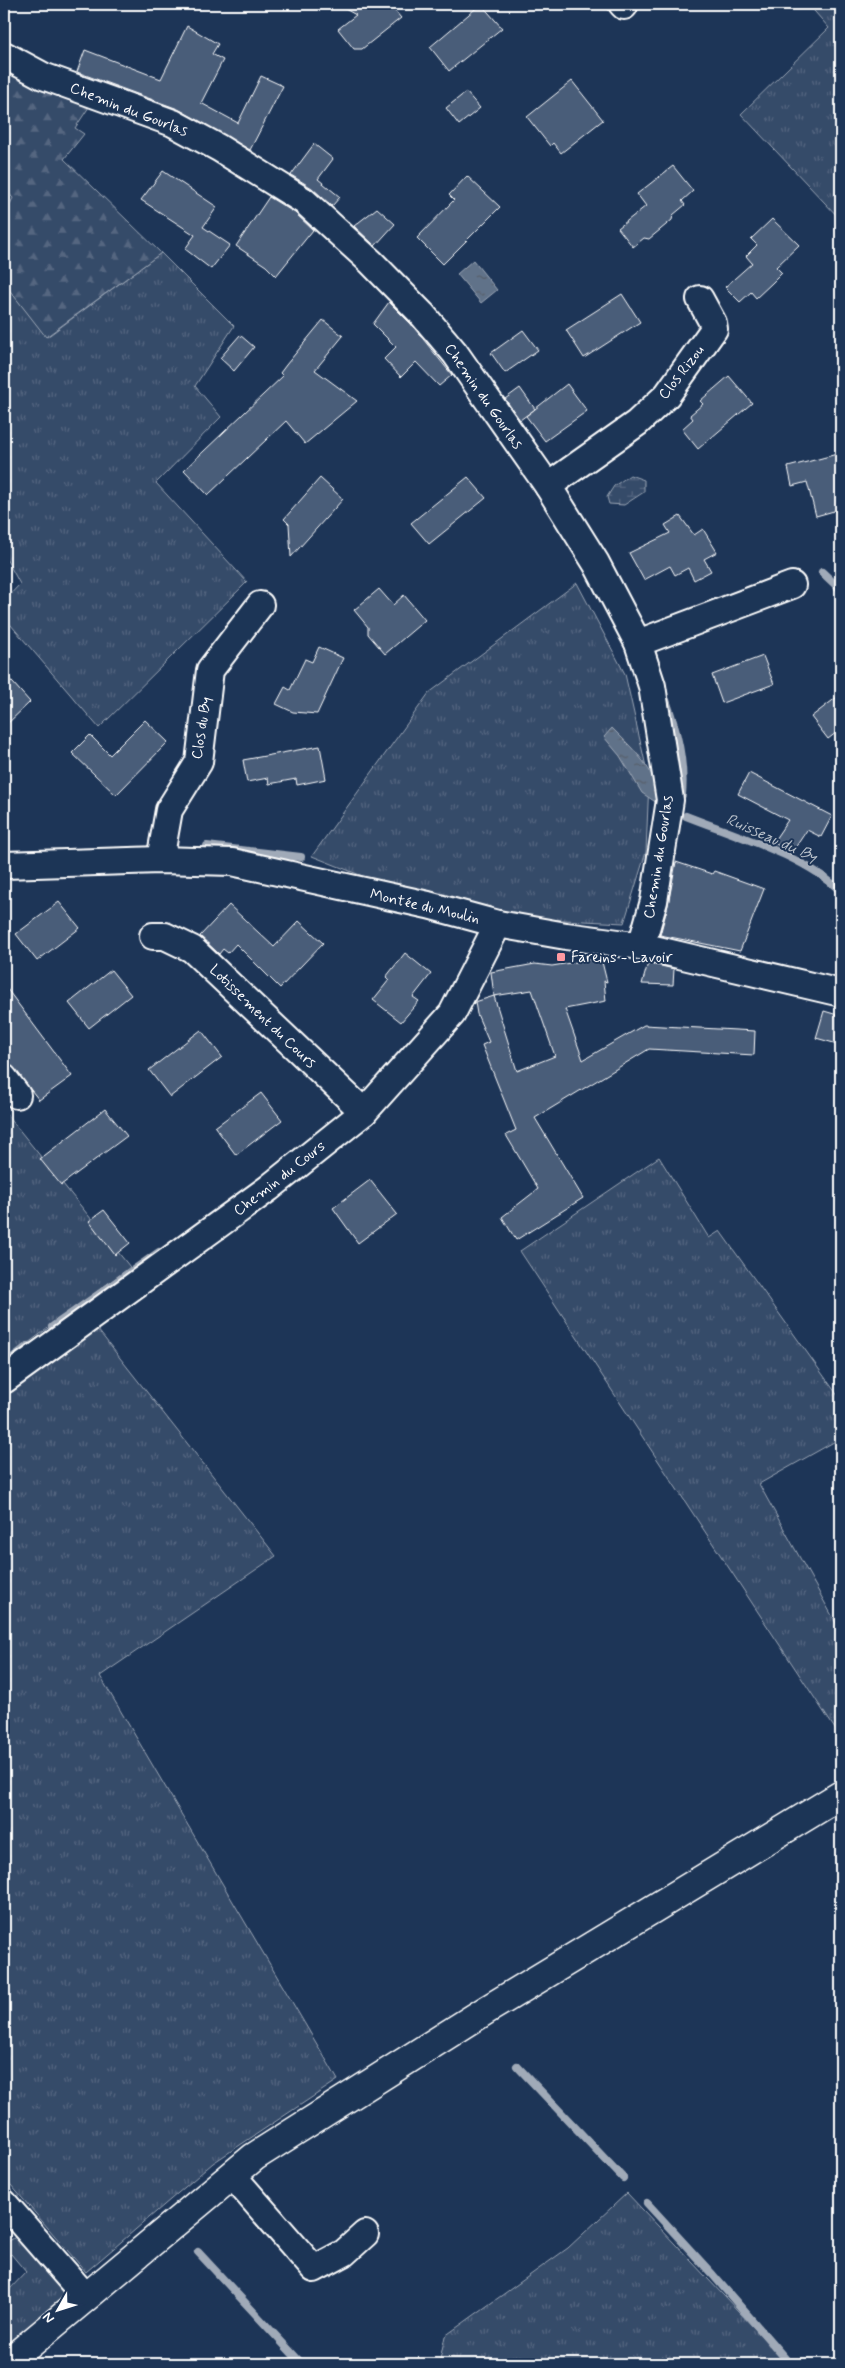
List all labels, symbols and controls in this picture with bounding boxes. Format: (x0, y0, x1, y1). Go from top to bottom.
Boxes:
street label: Chemin du Gourlas (67, 78, 191, 142)
street label: Chemin du Gourlas (439, 340, 527, 453)
street label: Clos Rizou (654, 341, 709, 404)
street label: Clos du By (187, 695, 217, 761)
street label: Chemin du Gourlas (639, 794, 679, 920)
water label: Ruisseau du By (723, 809, 822, 868)
street label: Montée du Moulin (368, 885, 482, 929)
place label: Fareins - Lavoir (571, 948, 673, 968)
marker: Fareins - Lavoir (555, 951, 567, 963)
street label: Lotissement du Cours (204, 960, 320, 1073)
street label: Chemin du Cours (230, 1136, 330, 1221)
north arrow (32, 2286, 82, 2336)
text: N (39, 2308, 59, 2327)

